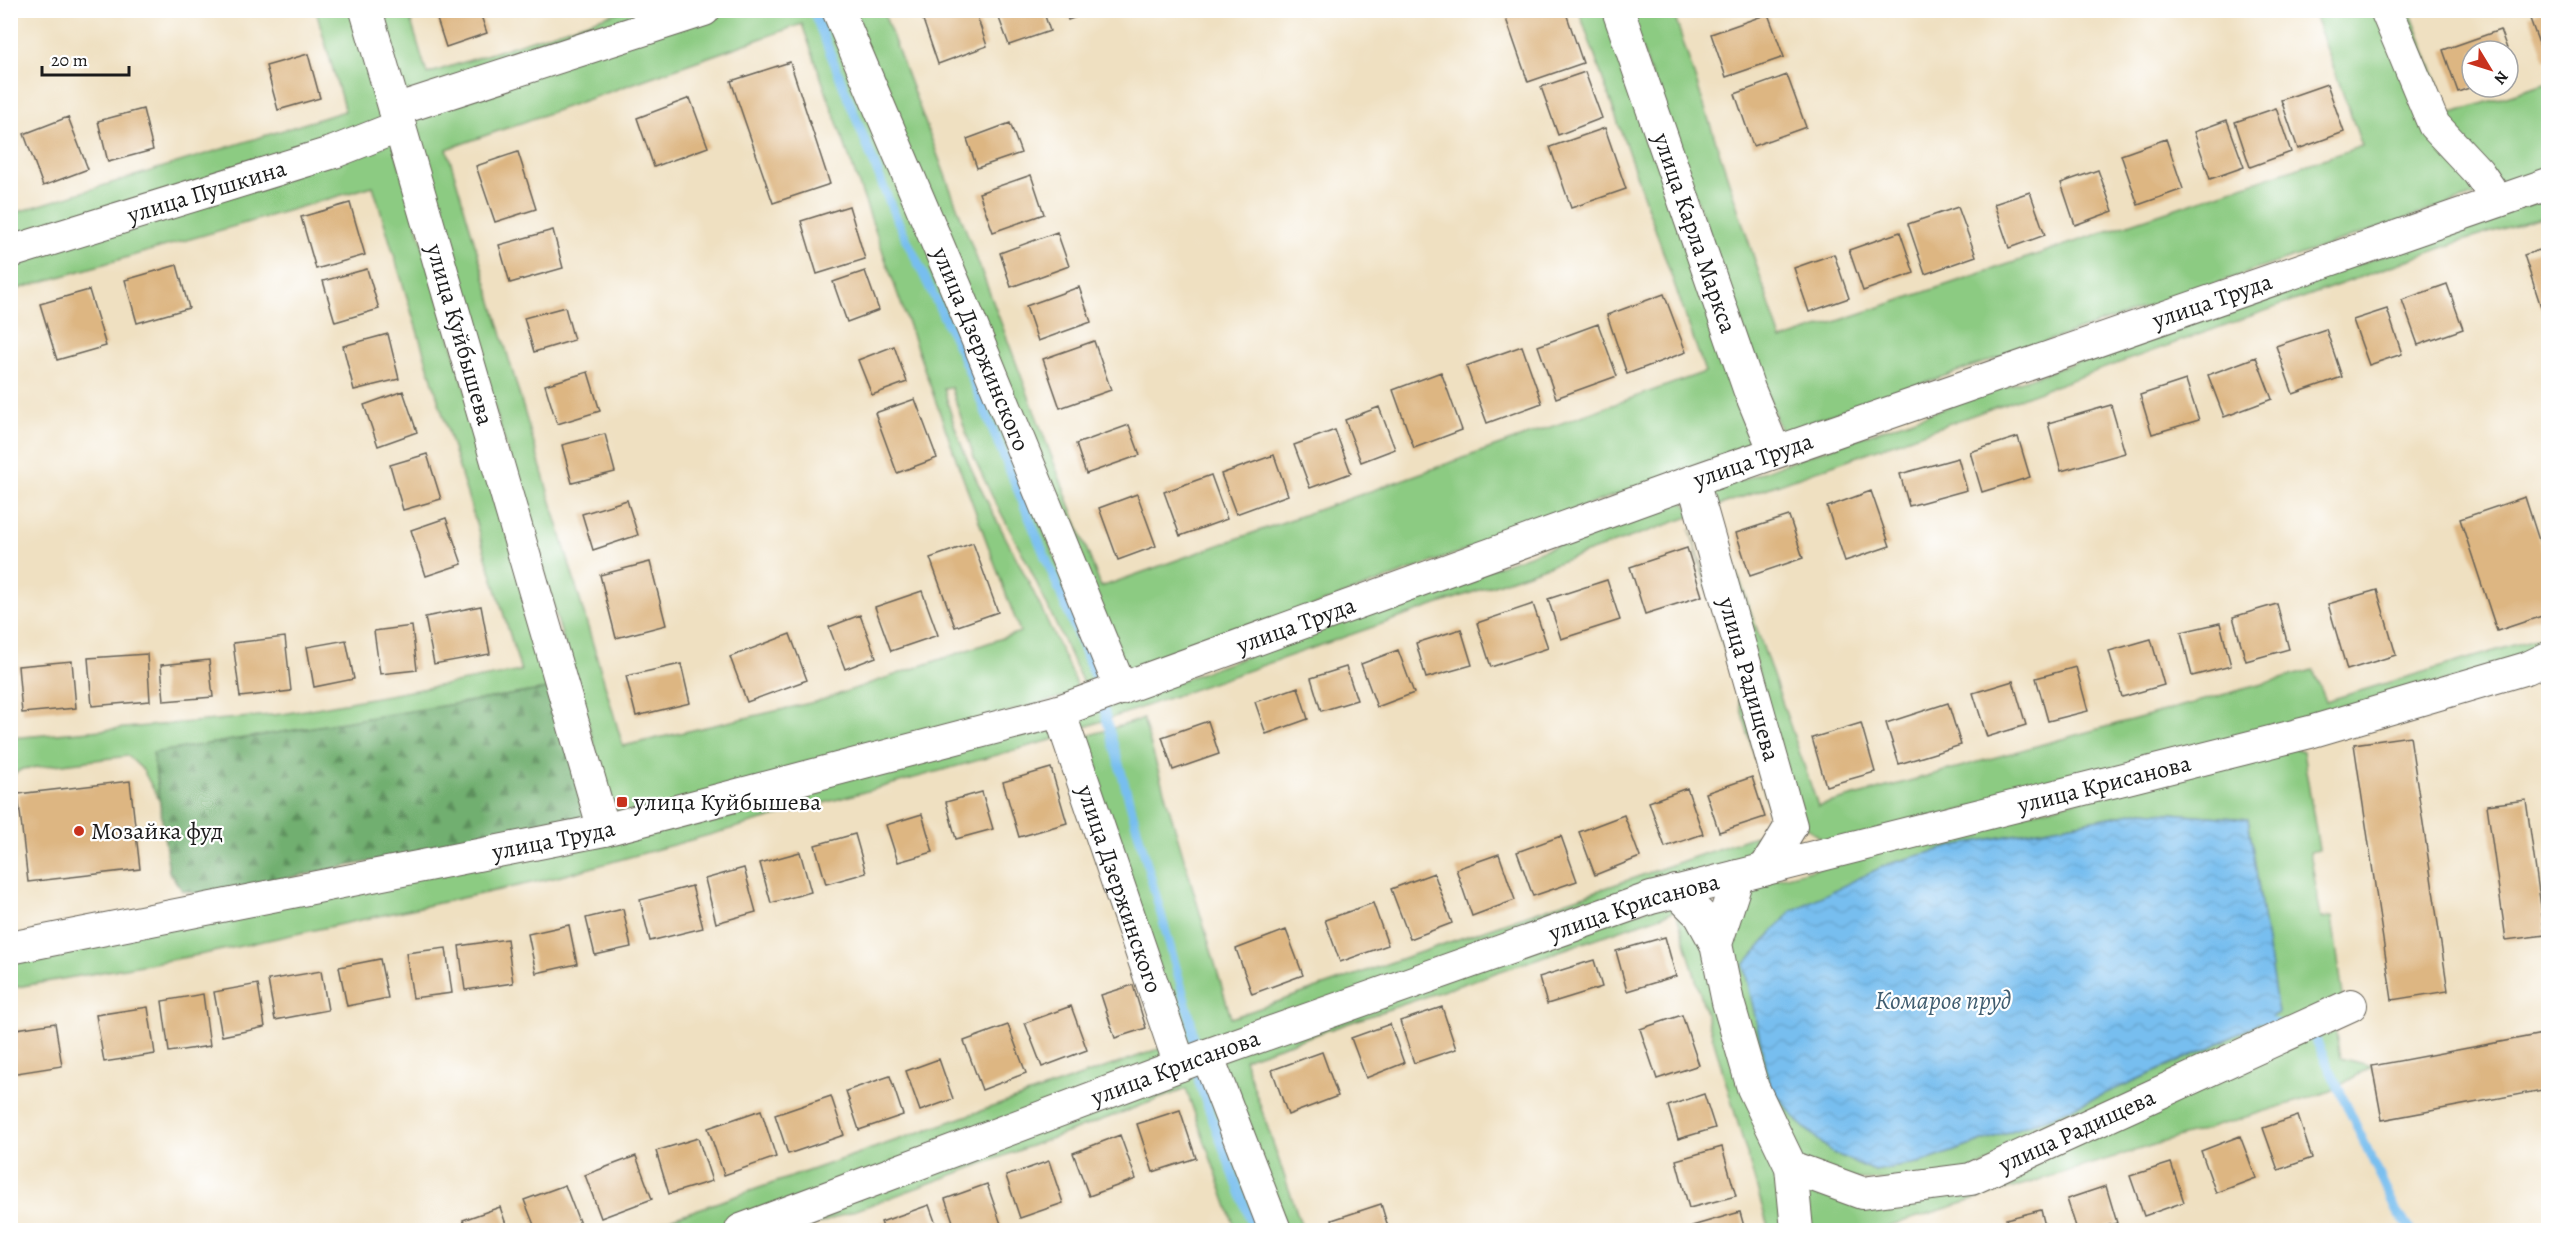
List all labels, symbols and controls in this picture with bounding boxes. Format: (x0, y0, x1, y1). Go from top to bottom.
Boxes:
scale bar (42, 39, 129, 77)
north arrow (2460, 39, 2520, 99)
text: 20 m (51, 48, 88, 72)
text: N (2489, 66, 2513, 89)
street label: улица Карла Маркса (1645, 128, 1744, 337)
street label: улица Пушкина (123, 152, 290, 231)
street label: улица Куйбышева (418, 239, 502, 429)
street label: улица Дзержинского (924, 241, 1037, 456)
street label: улица Труда (2147, 265, 2276, 337)
street label: улица Труда (1688, 425, 1817, 496)
street label: улица Труда (1231, 589, 1360, 662)
street label: улица Радищева (1711, 593, 1788, 765)
street label: улица Крисанова (2013, 747, 2194, 821)
street label: улица Дзержинского (1069, 780, 1170, 997)
place label: улица Куйбышева (633, 786, 821, 818)
marker: улица Куйбышева (615, 795, 629, 809)
street label: улица Труда (488, 812, 618, 868)
place label: Мозайка фуд (91, 815, 223, 847)
marker: Мозайка фуд (72, 824, 86, 838)
street label: улица Крисанова (1543, 865, 1723, 949)
water label: Комаров пруд (1875, 983, 2011, 1018)
street label: улица Крисанова (1086, 1022, 1264, 1113)
street label: улица Радищева (1993, 1081, 2160, 1181)

